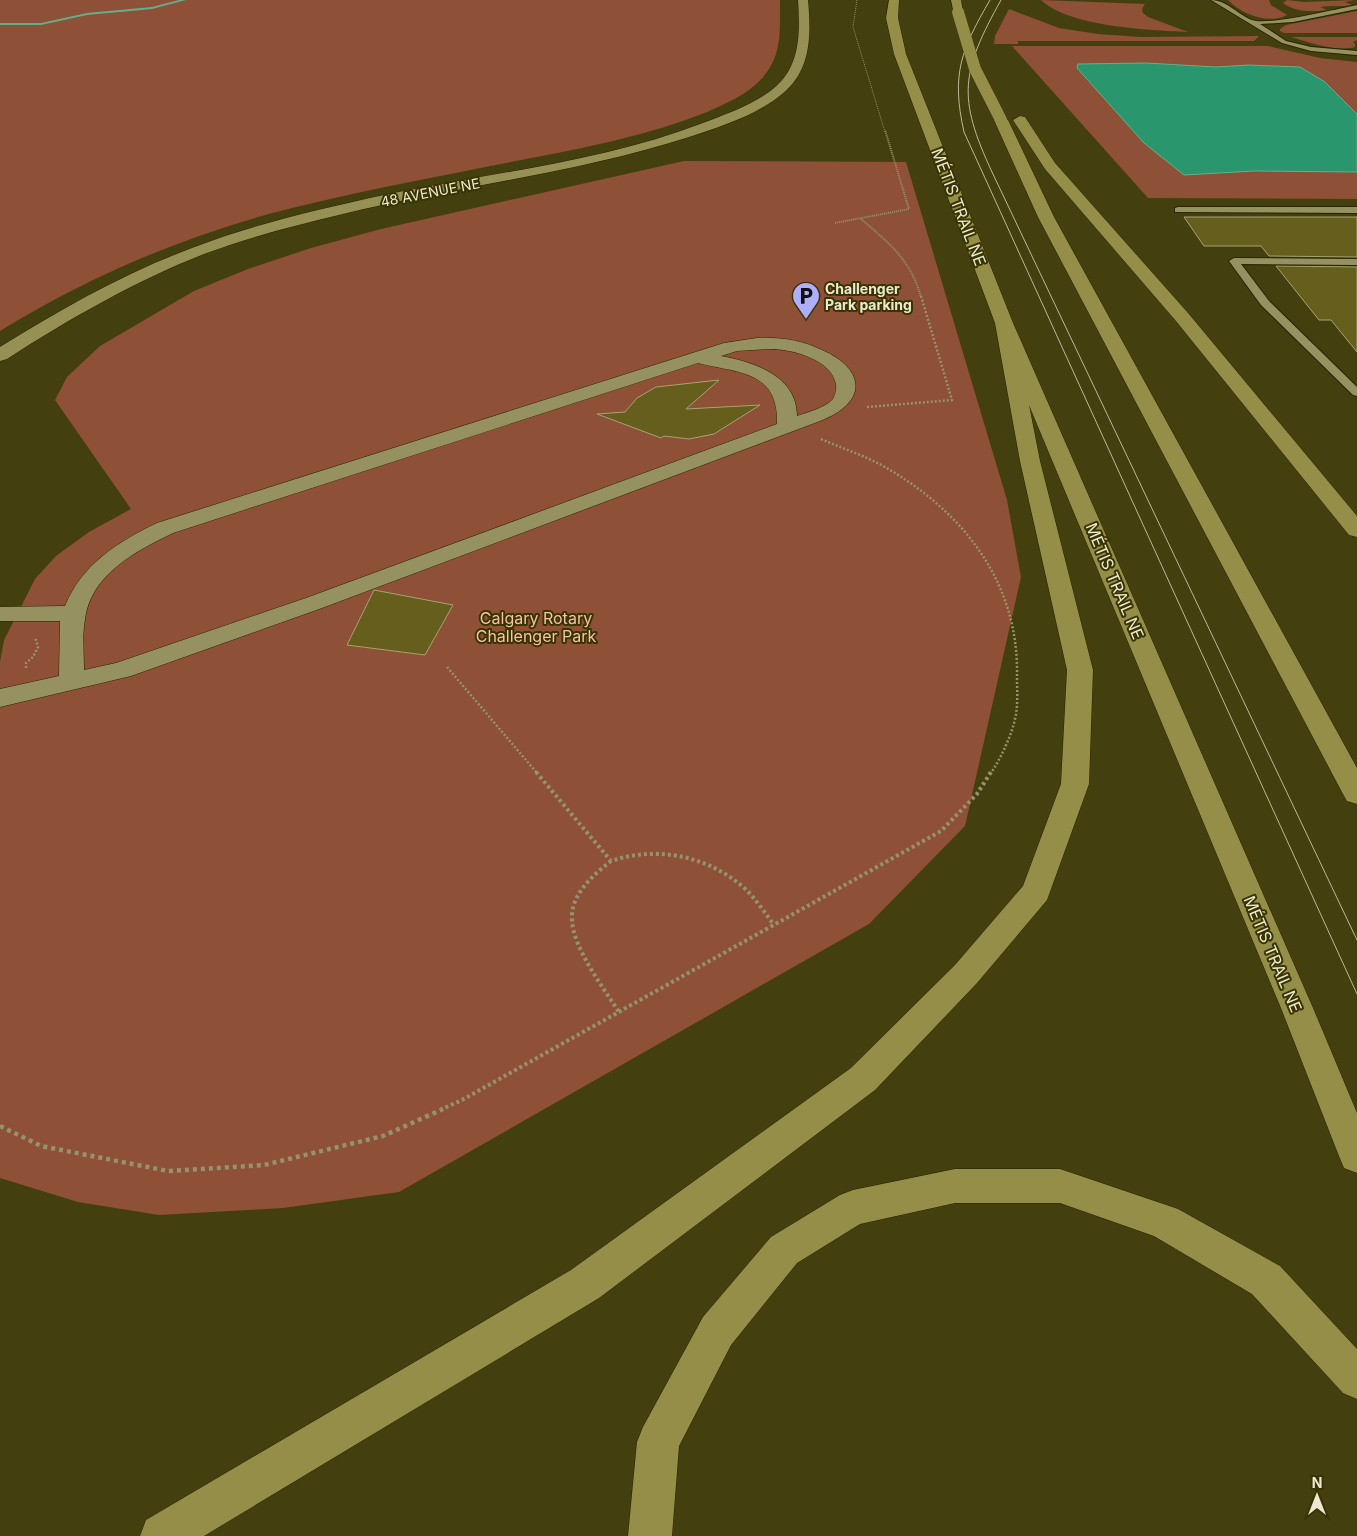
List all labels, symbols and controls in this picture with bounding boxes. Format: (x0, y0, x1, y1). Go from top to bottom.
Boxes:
street label: MÉTIS TRAIL NE (927, 145, 991, 269)
street label: 48 AVENUE NE (379, 174, 481, 210)
place label: Challenger Park parking (825, 280, 912, 313)
parking icon: Challenger Park parking (791, 281, 821, 320)
street label: MÉTIS TRAIL NE (1081, 520, 1149, 642)
park label: Calgary Rotary Challenger Park (476, 608, 597, 646)
street label: MÉTIS TRAIL NE (1239, 893, 1307, 1015)
north arrow (1292, 1471, 1342, 1521)
text: N (1312, 1474, 1322, 1491)

